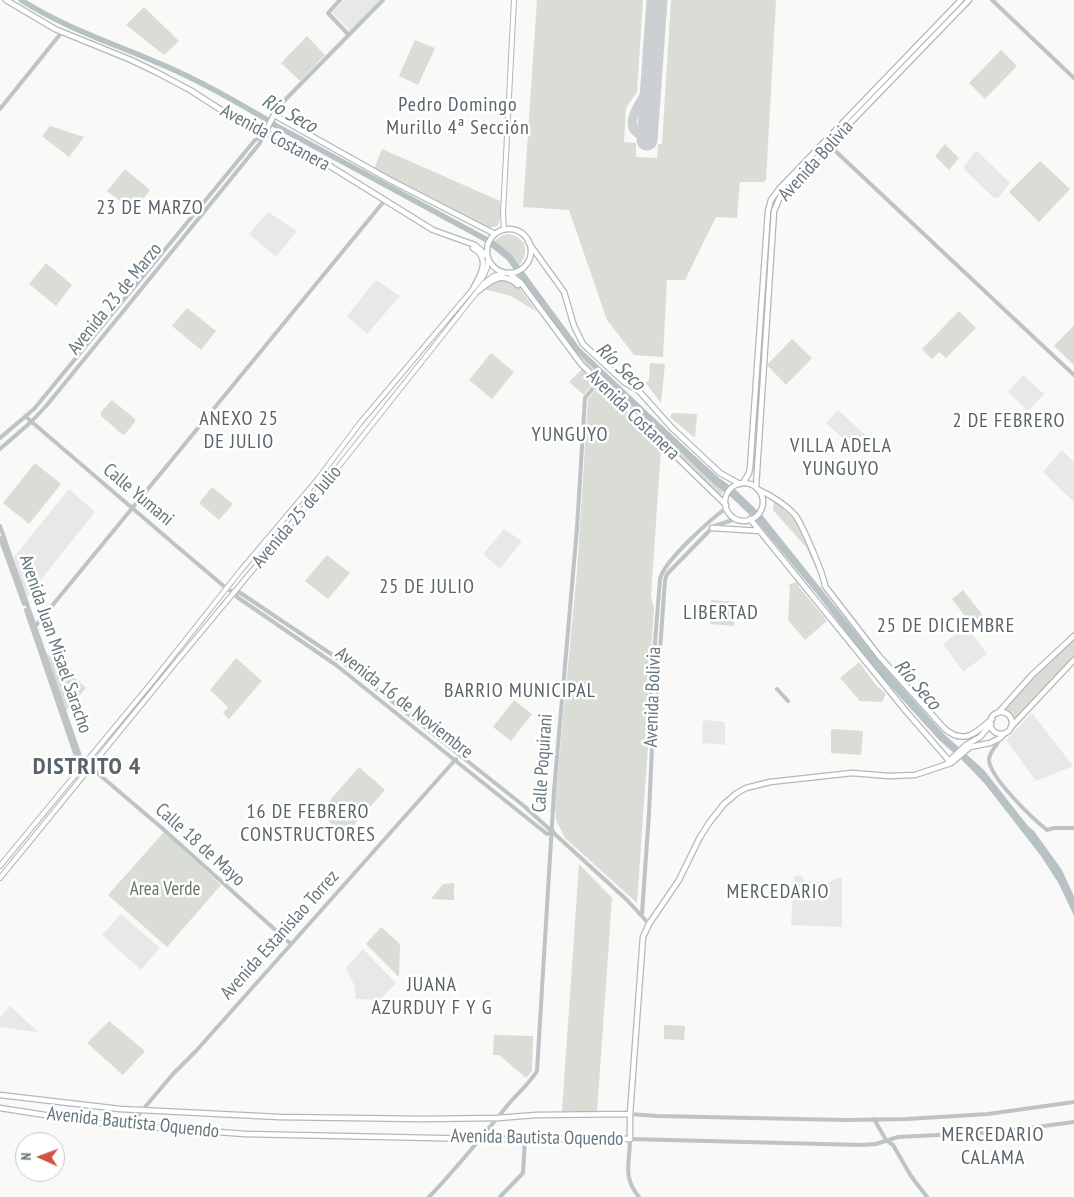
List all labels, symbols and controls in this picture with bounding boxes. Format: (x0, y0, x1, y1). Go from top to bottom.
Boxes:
water label: Río Seco (257, 89, 321, 139)
district label: Pedro Domingo Murillo 4ª Sección (395, 93, 521, 140)
street label: Avenida Costanera (216, 100, 334, 176)
street label: Avenida Bolivia (774, 116, 858, 206)
district label: 23 DE MARZO (95, 196, 205, 220)
street label: Avenida 23 de Marzo (63, 239, 167, 359)
water label: Río Seco (590, 338, 650, 396)
street label: Avenida Costanera (582, 365, 684, 465)
district label: ANEXO 25 DE JULIO (198, 407, 280, 454)
district label: 2 DE FEBRERO (951, 409, 1067, 433)
district label: YUNGUYO (531, 423, 609, 447)
district label: VILLA ADELA YUNGUYO (789, 434, 893, 481)
street label: Calle Yumani (98, 459, 178, 531)
street label: Avenida 25 de Julio (248, 461, 346, 573)
street label: Avenida Juan Misael Saracho (14, 552, 96, 736)
district label: 25 DE JULIO (378, 575, 476, 599)
district label: LIBERTAD (682, 601, 760, 625)
district label: 25 DE DICIEMBRE (875, 614, 1017, 638)
street label: Avenida 16 de Noviembre (331, 642, 477, 764)
street label: Avenida Bolivia (640, 646, 666, 748)
water label: Río Seco (889, 655, 945, 715)
district label: BARRIO MUNICIPAL (442, 679, 598, 703)
street label: Calle Poquirani (528, 713, 558, 813)
district label: DISTRITO 4 (31, 753, 143, 781)
street label: Calle 18 de Mayo (150, 799, 250, 891)
district label: 16 DE FEBRERO CONSTRUCTORES (239, 800, 377, 847)
street label: Avenida Estanislao Torrez (216, 866, 344, 1004)
park label: Area Verde (130, 879, 200, 901)
district label: MERCEDARIO (725, 880, 831, 904)
district label: JUANA AZURDUY F Y G (370, 973, 494, 1020)
street label: Avenida Bautista Oquendo (46, 1103, 220, 1143)
district label: MERCEDARIO CALAMA (940, 1123, 1046, 1170)
street label: Avenida Bautista Oquendo (450, 1125, 624, 1151)
north arrow (15, 1132, 65, 1182)
text: N (17, 1152, 35, 1161)

